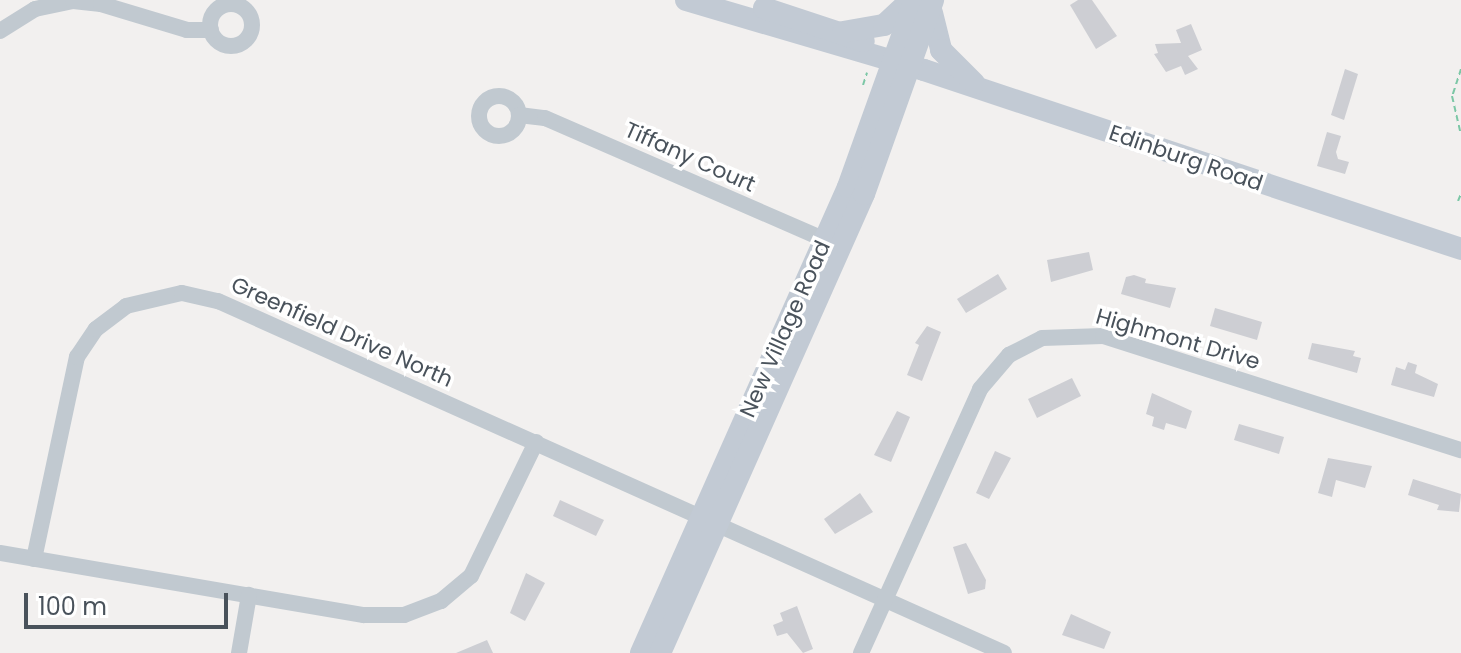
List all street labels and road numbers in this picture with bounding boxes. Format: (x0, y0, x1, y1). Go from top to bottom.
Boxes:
street label: Tiffany Court (621, 116, 759, 198)
street label: Edinburg Road (1106, 119, 1266, 197)
street label: New Village Road (734, 237, 836, 421)
street label: Greenfield Drive North (227, 271, 457, 393)
street label: Highmont Drive (1093, 303, 1263, 375)

